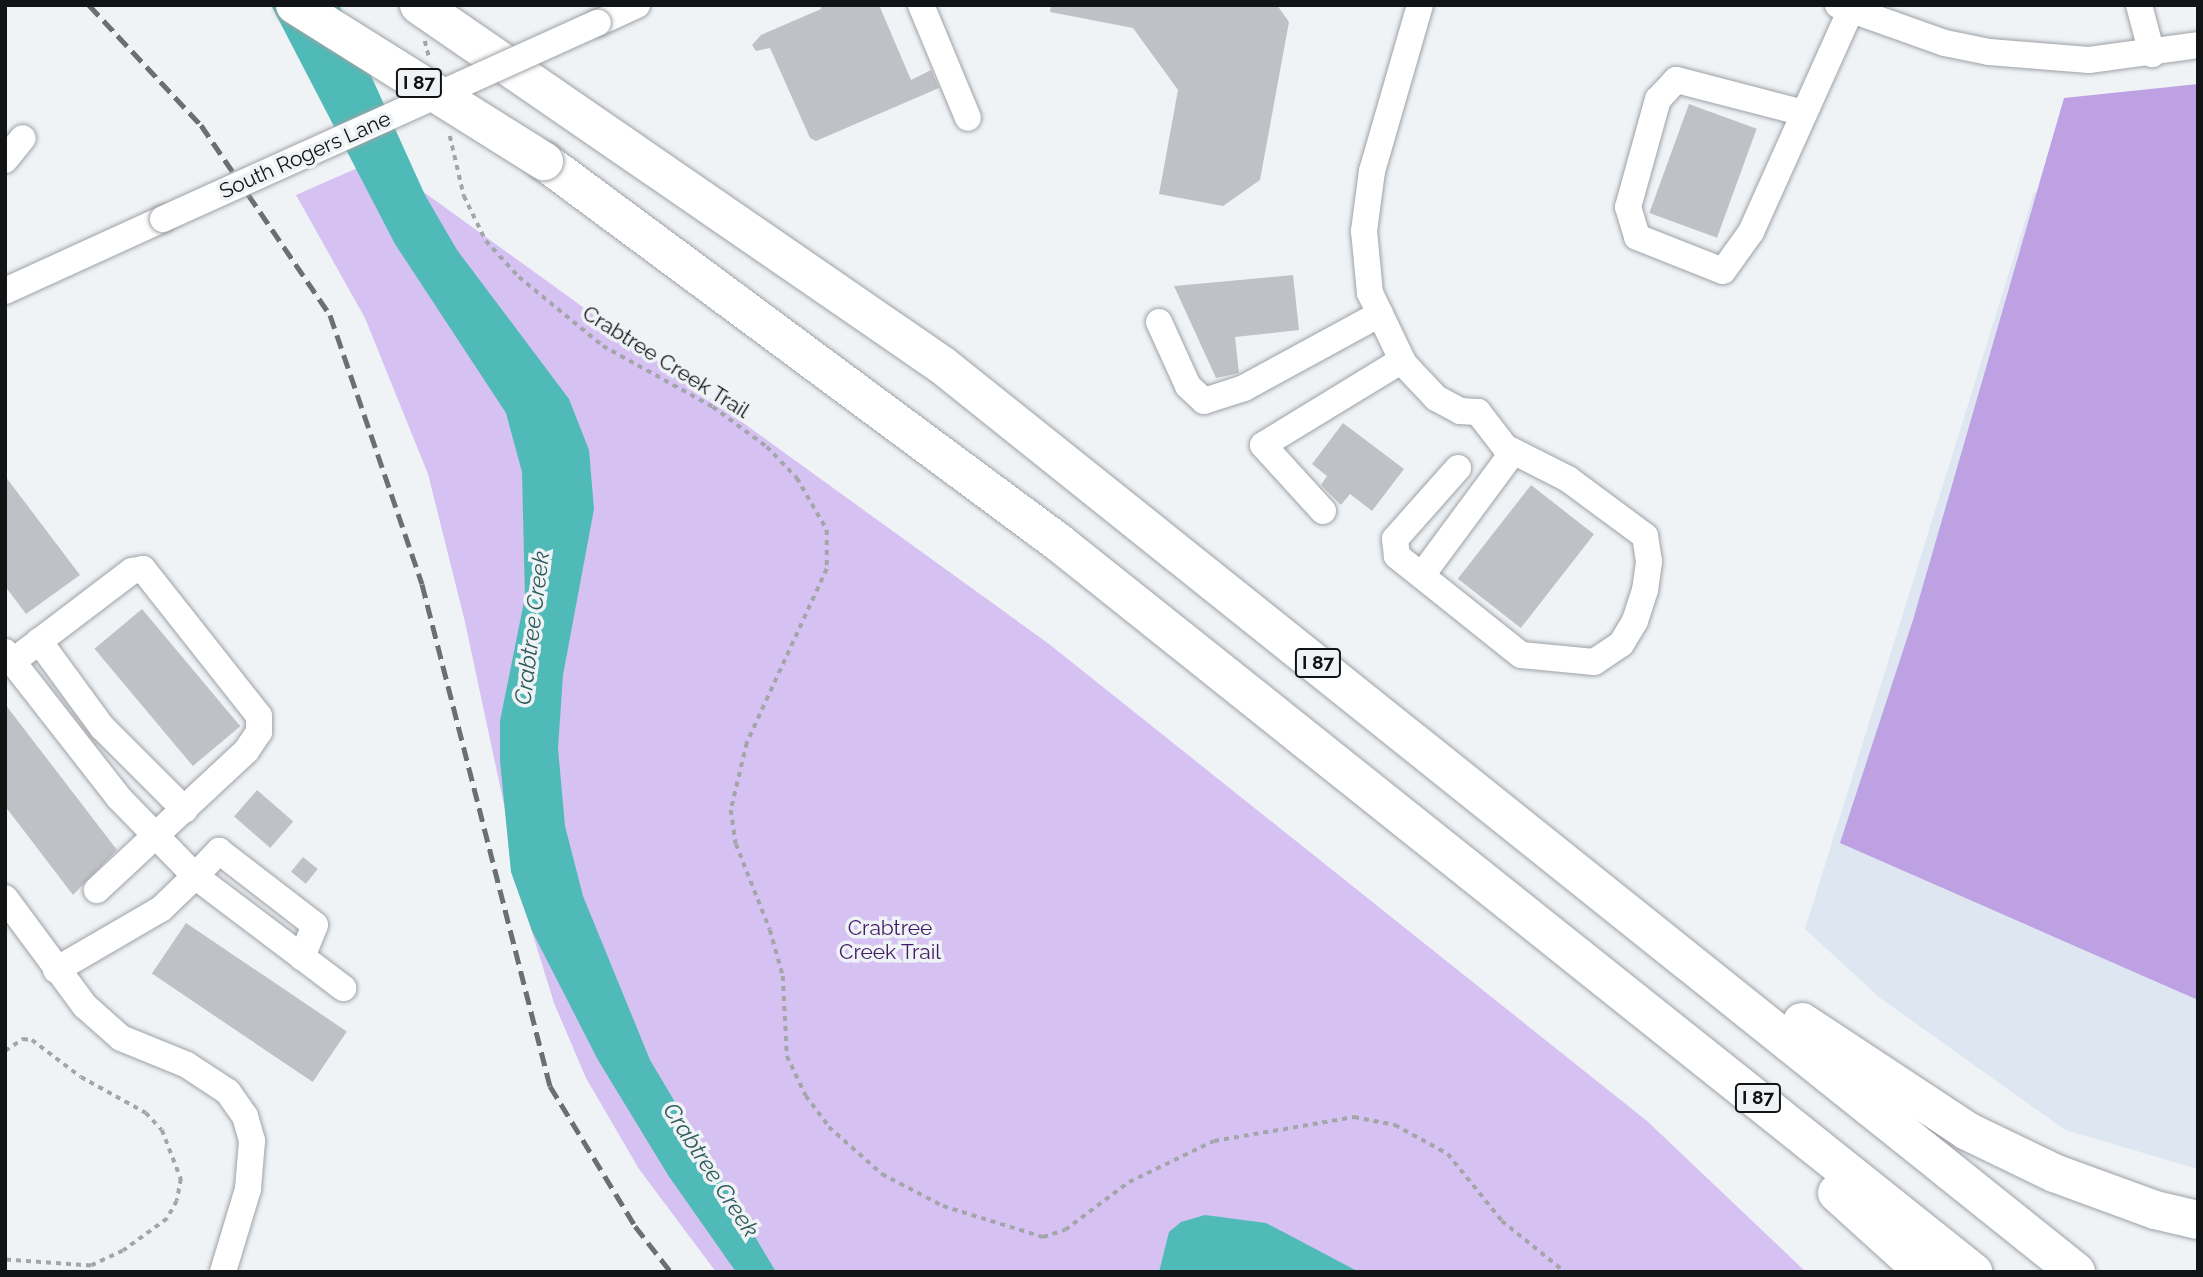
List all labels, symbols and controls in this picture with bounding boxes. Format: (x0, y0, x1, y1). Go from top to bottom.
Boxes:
road number: I 87 (394, 68, 444, 99)
street label: South Rogers Lane (216, 106, 394, 204)
street label: Crabtree Creek Trail (578, 300, 754, 424)
water label: Crabtree Creek (509, 550, 555, 706)
road number: I 87 (1294, 648, 1342, 678)
park label: Crabtree Creek Trail (839, 915, 941, 965)
road number: I 87 (1734, 1082, 1782, 1114)
water label: Crabtree Creek (657, 1098, 765, 1242)

